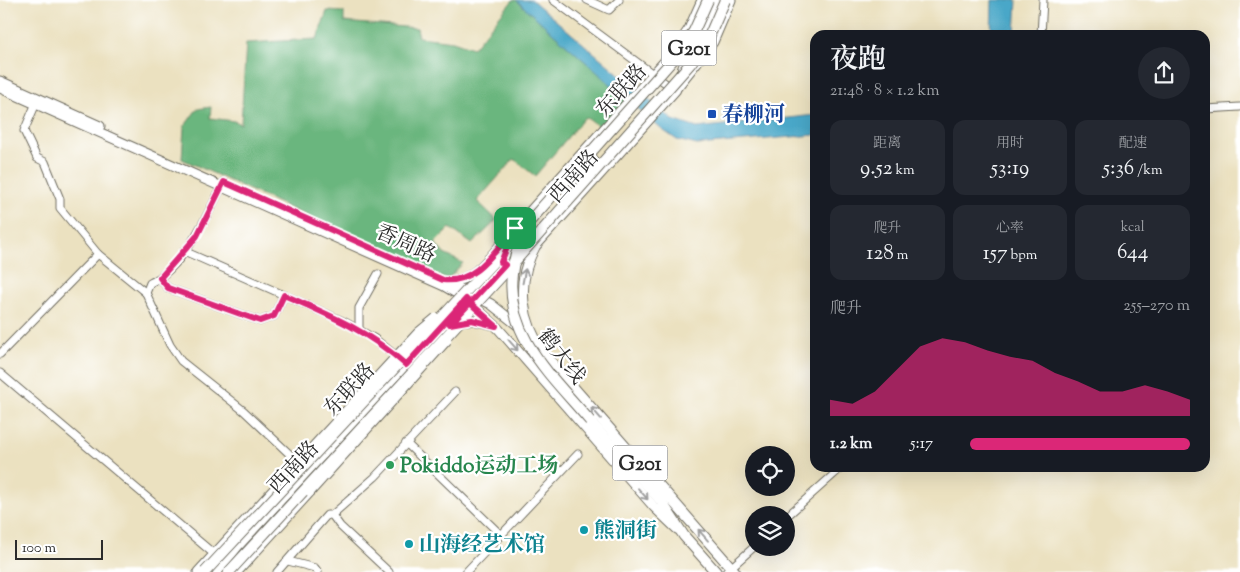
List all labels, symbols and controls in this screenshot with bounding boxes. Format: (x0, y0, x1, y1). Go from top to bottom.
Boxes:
road number: G201 (662, 30, 716, 66)
text: 夜跑 (830, 41, 886, 81)
button: share (1138, 47, 1190, 99)
street label: 东联路 (590, 58, 655, 125)
text: 21:48 · 8 × 1.2 km (830, 80, 940, 103)
place label: 春柳河 (722, 101, 785, 131)
marker: 春柳河 (706, 108, 718, 120)
text: 距离 (873, 134, 901, 154)
text: 用时 (996, 134, 1024, 154)
text: 配速 (1119, 134, 1147, 154)
street label: 西南路 (542, 144, 607, 211)
text: 9.52 (860, 154, 892, 184)
text: 53:19 (991, 154, 1029, 184)
text: 5:36 (1103, 154, 1134, 184)
text: km (892, 161, 915, 181)
text: /km (1134, 161, 1162, 181)
pin (494, 207, 536, 249)
icon: arrive (501, 214, 529, 242)
street label: 香周路 (370, 218, 440, 271)
text: kcal (1121, 218, 1145, 238)
text: 爬升 (873, 219, 901, 239)
text: 心率 (996, 219, 1024, 239)
text: 644 (1117, 238, 1148, 268)
text: 128 (866, 239, 894, 269)
text: 157 (983, 239, 1007, 269)
text: m (894, 246, 908, 266)
text: bpm (1007, 246, 1037, 266)
one-way arrow (520, 268, 530, 284)
text: 255–270 m (1123, 295, 1190, 318)
text: 爬升 (830, 298, 862, 321)
street label: 鹤大线 (529, 323, 592, 391)
one-way arrow (507, 339, 519, 352)
street label: 东联路 (318, 357, 383, 424)
one-way arrow (590, 407, 602, 420)
text: 1.2 km (830, 433, 872, 456)
text: 5:17 (910, 433, 933, 456)
street label: 西南路 (262, 435, 327, 502)
road number: G201 (612, 446, 668, 480)
map controls (745, 446, 795, 556)
button: locate (745, 446, 795, 496)
place label: Pokiddo运动工场 (400, 452, 558, 482)
marker: Pokiddo运动工场 (384, 459, 396, 471)
one-way arrow (637, 488, 649, 501)
button: layers (745, 506, 795, 556)
place label: 熊洞街 (594, 517, 657, 547)
marker: 熊洞街 (578, 524, 590, 536)
one-way arrow (697, 529, 709, 542)
place label: 山海经艺术馆 (419, 531, 545, 561)
scale bar (15, 537, 102, 560)
marker: 山海经艺术馆 (403, 538, 415, 550)
text: 100 m (22, 539, 56, 559)

